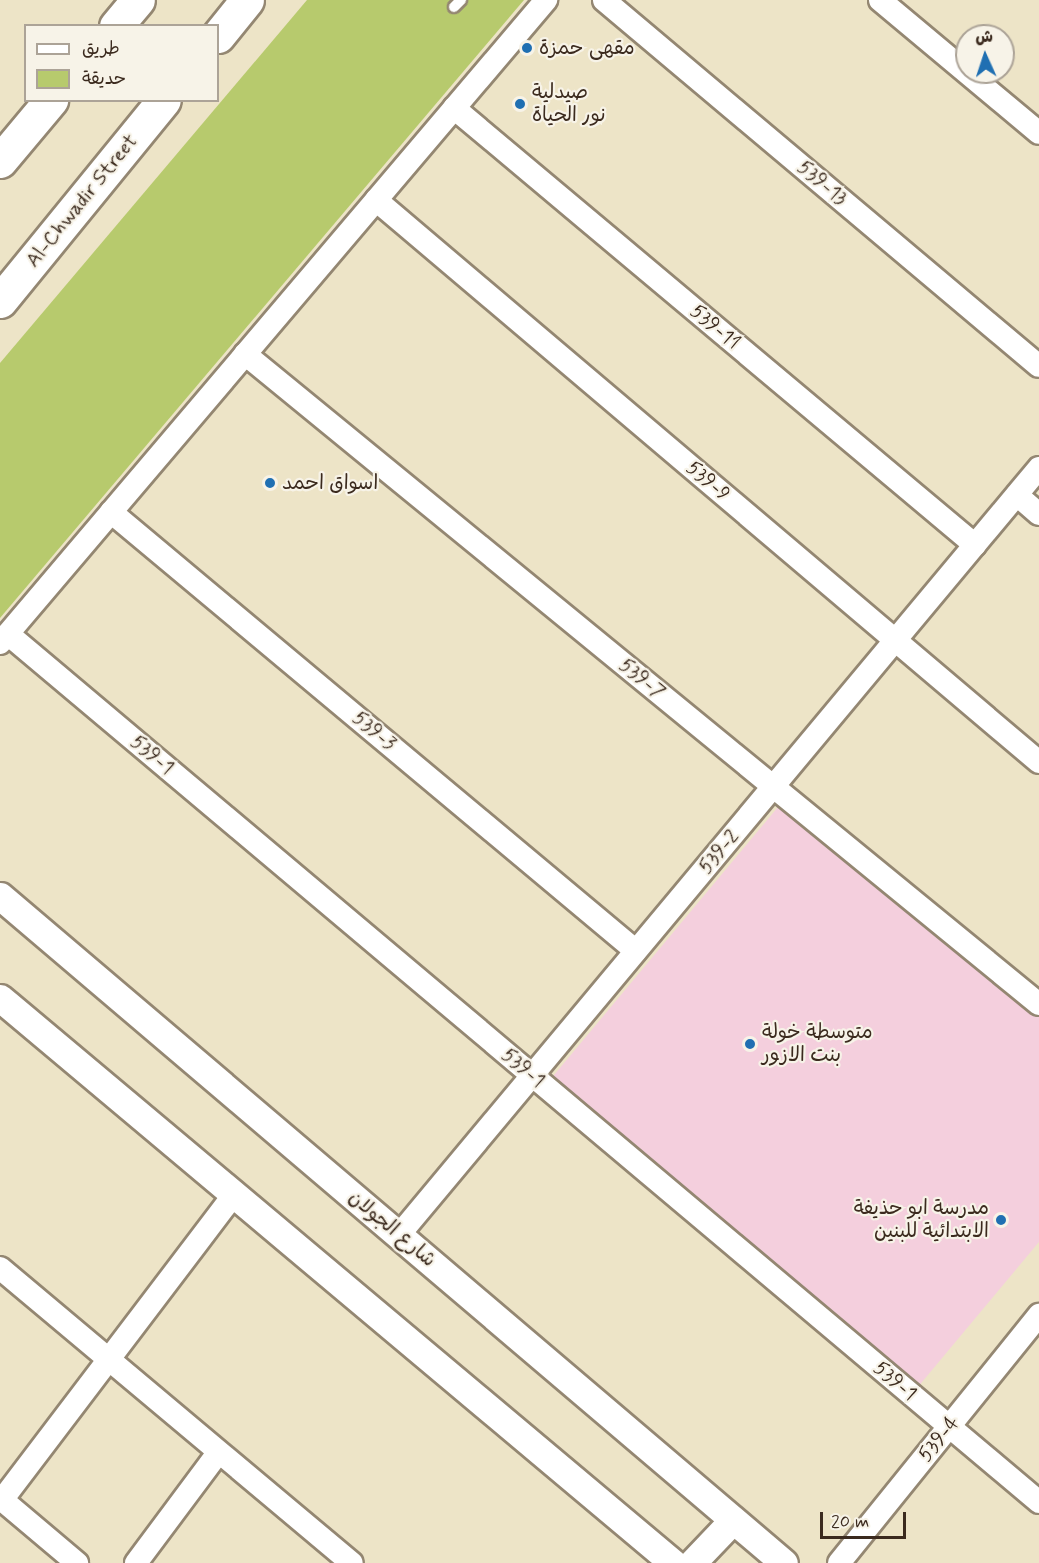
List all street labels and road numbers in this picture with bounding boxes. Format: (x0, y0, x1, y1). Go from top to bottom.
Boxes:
street label: Al-Chwadir Street (21, 130, 143, 272)
street label: 539-13 (792, 155, 852, 211)
street label: 539-11 (685, 299, 745, 355)
street label: 539-9 (681, 456, 735, 506)
street label: 539-7 (614, 653, 670, 705)
street label: 539-3 (348, 706, 400, 756)
street label: 539-1 (126, 730, 178, 780)
street label: 539-2 (694, 825, 744, 879)
street label: 539-1 (497, 1043, 549, 1093)
street label: شارع الجولان (344, 1186, 440, 1272)
street label: 539-1 (869, 1356, 921, 1406)
street label: 539-4 (913, 1411, 965, 1467)

